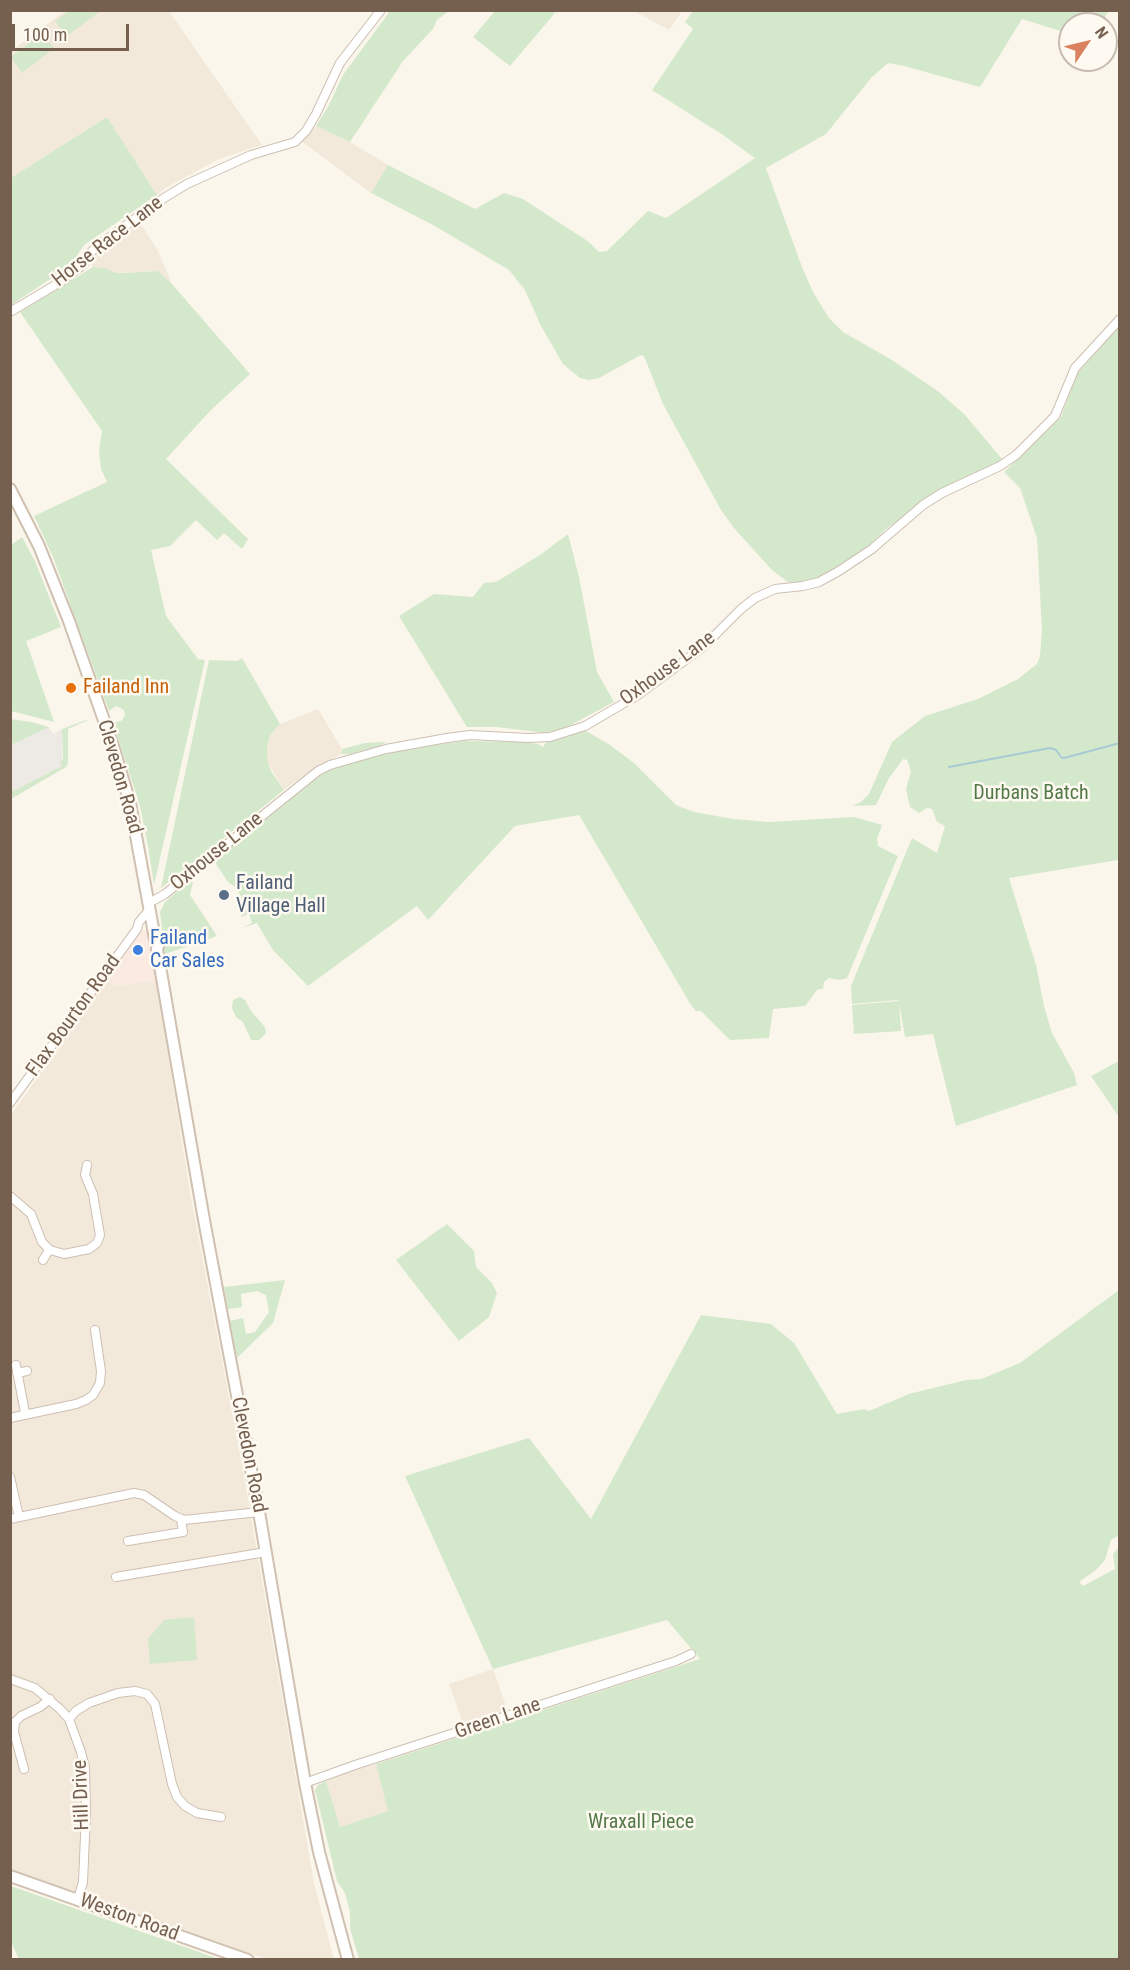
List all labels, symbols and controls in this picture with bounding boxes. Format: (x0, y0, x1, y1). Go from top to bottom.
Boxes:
scale bar (15, 12, 132, 50)
north arrow (1058, 12, 1118, 72)
text: N (1091, 23, 1112, 42)
text: 100 m (23, 24, 67, 45)
street label: Horse Race Lane (48, 192, 168, 292)
street label: Oxhouse Lane (616, 627, 720, 711)
place label: Failand Inn (83, 676, 169, 700)
marker: Failand Inn (64, 681, 78, 695)
street label: Clevedon Road (91, 717, 147, 837)
park label: Durbans Batch (973, 782, 1089, 806)
street label: Oxhouse Lane (166, 808, 268, 896)
place label: Failand Village Hall (236, 872, 326, 919)
marker: Failand Village Hall (217, 888, 231, 902)
place label: Failand Car Sales (150, 927, 225, 974)
marker: Failand Car Sales (131, 943, 145, 957)
street label: Flax Bourton Road (22, 950, 126, 1082)
street label: Clevedon Road (225, 1395, 271, 1515)
street label: Green Lane (452, 1693, 544, 1745)
street label: Hill Drive (69, 1759, 95, 1831)
park label: Wraxall Piece (588, 1811, 694, 1835)
street label: Weston Road (76, 1889, 182, 1947)

